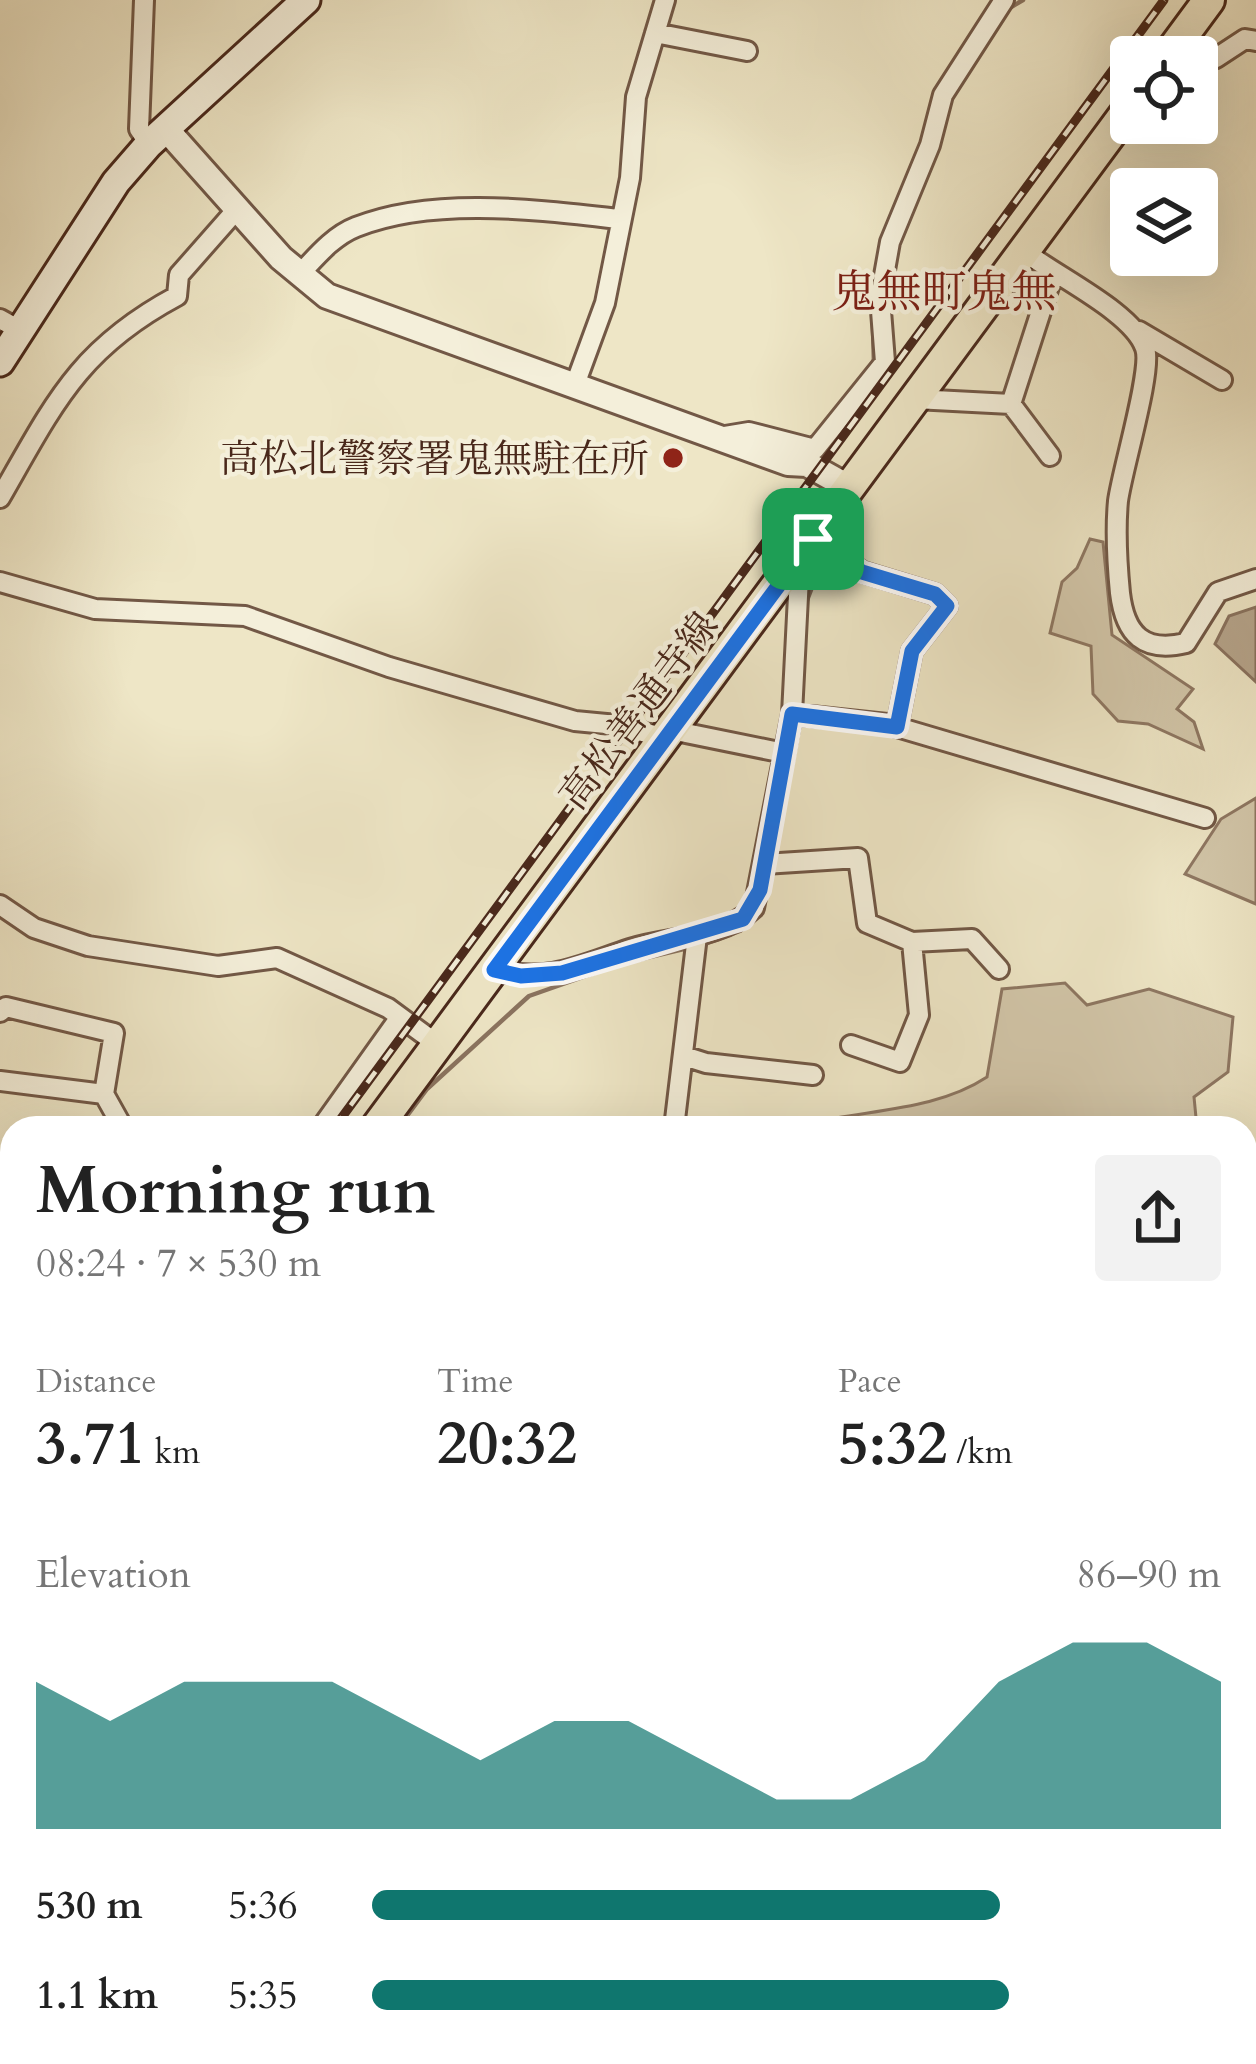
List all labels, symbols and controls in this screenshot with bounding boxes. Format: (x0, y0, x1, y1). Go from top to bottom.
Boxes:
map controls (1110, 36, 1218, 276)
button: locate (1110, 36, 1218, 144)
button: layers (1110, 168, 1218, 276)
district label: 鬼無町鬼無 (831, 262, 1057, 323)
place label: 高松北警察署鬼無駐在所 (220, 433, 649, 486)
marker: 高松北警察署鬼無駐在所 (660, 445, 686, 471)
pin (762, 488, 864, 590)
icon: arrive (780, 506, 846, 572)
street label: 高松善通寺線 (548, 602, 731, 820)
text: Morning run (36, 1147, 435, 1236)
button: share (1095, 1155, 1221, 1281)
text: 08:24 · 7 × 530 m (36, 1237, 321, 1290)
text: Distance (36, 1359, 157, 1404)
text: Time (437, 1359, 513, 1404)
text: Pace (838, 1359, 902, 1404)
text: 3.71 (36, 1404, 146, 1485)
text: 20:32 (437, 1404, 577, 1485)
text: 5:32 (838, 1404, 948, 1485)
text: km (146, 1430, 200, 1475)
text: /km (948, 1430, 1013, 1475)
text: Elevation (36, 1548, 191, 1601)
text: 86–90 m (1076, 1548, 1221, 1601)
text: 530 m (36, 1879, 142, 1932)
text: 5:36 (228, 1879, 298, 1932)
text: 1.1 km (36, 1969, 158, 2022)
text: 5:35 (228, 1969, 298, 2022)

